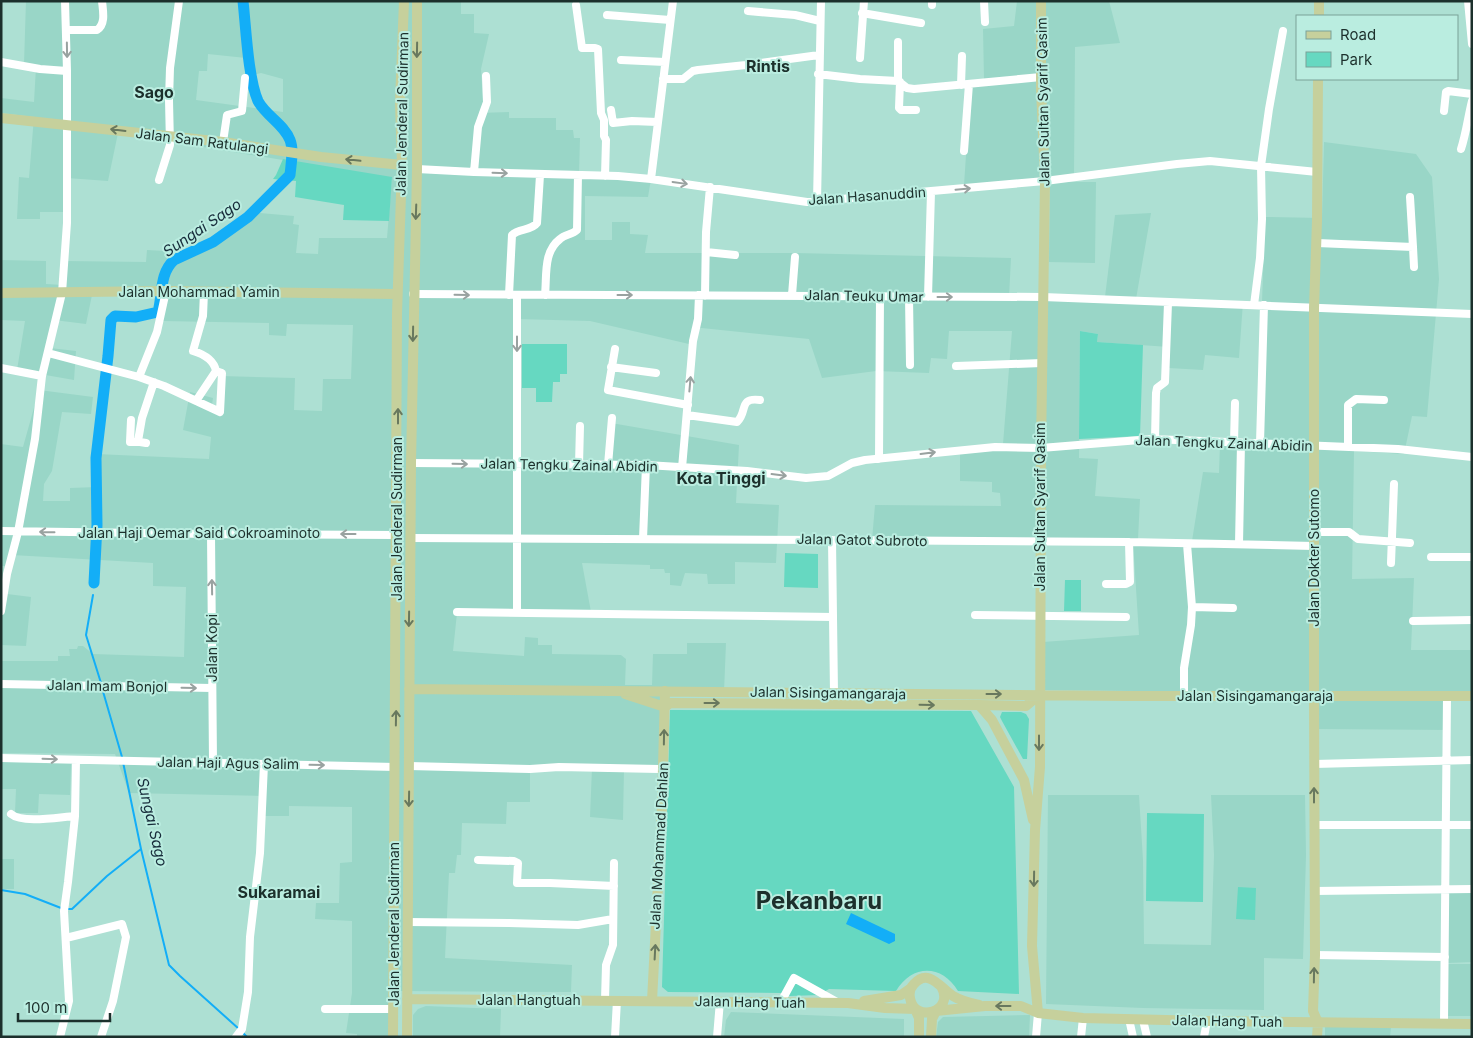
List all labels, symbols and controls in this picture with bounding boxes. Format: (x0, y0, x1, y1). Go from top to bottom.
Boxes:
legend (1296, 15, 1458, 80)
street label: Jalan Sultan Syarif Qasim (1033, 17, 1052, 187)
text: Road (1340, 25, 1376, 44)
street label: Jalan Jenderal Sudirman (392, 32, 411, 196)
one-way arrow (62, 42, 72, 58)
one-way arrow (412, 42, 422, 58)
text: Park (1340, 50, 1373, 69)
district label: Rintis (746, 56, 790, 76)
district label: Sago (134, 82, 174, 102)
street label: Jalan Sam Ratulangi (135, 124, 269, 157)
one-way arrow (111, 125, 127, 135)
one-way arrow (345, 155, 361, 165)
one-way arrow (492, 169, 508, 178)
one-way arrow (672, 178, 688, 188)
street label: Jalan Hasanuddin (807, 183, 927, 208)
one-way arrow (955, 184, 971, 194)
water label: Sungai Sago (159, 194, 245, 261)
one-way arrow (411, 204, 420, 220)
street label: Jalan Mohammad Yamin (118, 283, 280, 300)
street label: Jalan Teuku Umar (804, 286, 924, 305)
one-way arrow (454, 290, 470, 299)
one-way arrow (616, 290, 632, 300)
one-way arrow (936, 292, 952, 302)
one-way arrow (408, 326, 418, 342)
one-way arrow (512, 335, 522, 351)
one-way arrow (685, 377, 695, 393)
one-way arrow (393, 408, 403, 424)
street label: Jalan Sultan Syarif Qasim (1031, 422, 1048, 592)
street label: Jalan Tengku Zainal Abidin (1135, 431, 1313, 454)
street label: Jalan Jenderal Sudirman (388, 437, 405, 601)
one-way arrow (919, 448, 935, 458)
street label: Jalan Tengku Zainal Abidin (480, 454, 658, 475)
one-way arrow (451, 459, 467, 468)
district label: Kota Tinggi (676, 468, 766, 488)
one-way arrow (771, 470, 787, 480)
street label: Jalan Dokter Sutomo (1305, 489, 1322, 627)
street label: Jalan Haji Oemar Said Cokroaminoto (78, 524, 320, 541)
one-way arrow (39, 527, 56, 537)
one-way arrow (340, 529, 356, 539)
street label: Jalan Gatot Subroto (796, 530, 928, 549)
one-way arrow (207, 579, 216, 595)
one-way arrow (405, 611, 414, 627)
street label: Jalan Kopi (203, 614, 220, 682)
street label: Jalan Imam Bonjol (47, 676, 167, 695)
one-way arrow (181, 683, 197, 692)
street label: Jalan Sisingamangaraja (750, 683, 906, 702)
street label: Jalan Sisingamangaraja (1177, 687, 1333, 704)
one-way arrow (985, 689, 1001, 699)
one-way arrow (704, 699, 720, 708)
one-way arrow (918, 700, 935, 710)
one-way arrow (391, 710, 401, 726)
one-way arrow (659, 729, 669, 746)
one-way arrow (1034, 735, 1044, 751)
street label: Jalan Haji Agus Salim (157, 753, 299, 772)
one-way arrow (42, 754, 58, 764)
one-way arrow (308, 760, 324, 770)
street label: Jalan Mohammad Dahlan (646, 762, 671, 930)
water label: Sungai Sago (133, 776, 172, 868)
one-way arrow (1309, 787, 1319, 803)
one-way arrow (404, 791, 413, 807)
street label: Jalan Jenderal Sudirman (385, 842, 402, 1006)
one-way arrow (1029, 870, 1039, 886)
district label: Sukaramai (238, 882, 320, 902)
district label: Pekanbaru (756, 886, 882, 915)
one-way arrow (650, 944, 659, 960)
one-way arrow (1309, 967, 1319, 983)
scale bar (18, 990, 110, 1022)
street label: Jalan Hangtuah (477, 991, 581, 1008)
street label: Jalan Hang Tuah (694, 992, 806, 1011)
text: 100 m (25, 998, 67, 1017)
one-way arrow (995, 1001, 1012, 1011)
street label: Jalan Hang Tuah (1171, 1011, 1283, 1030)

